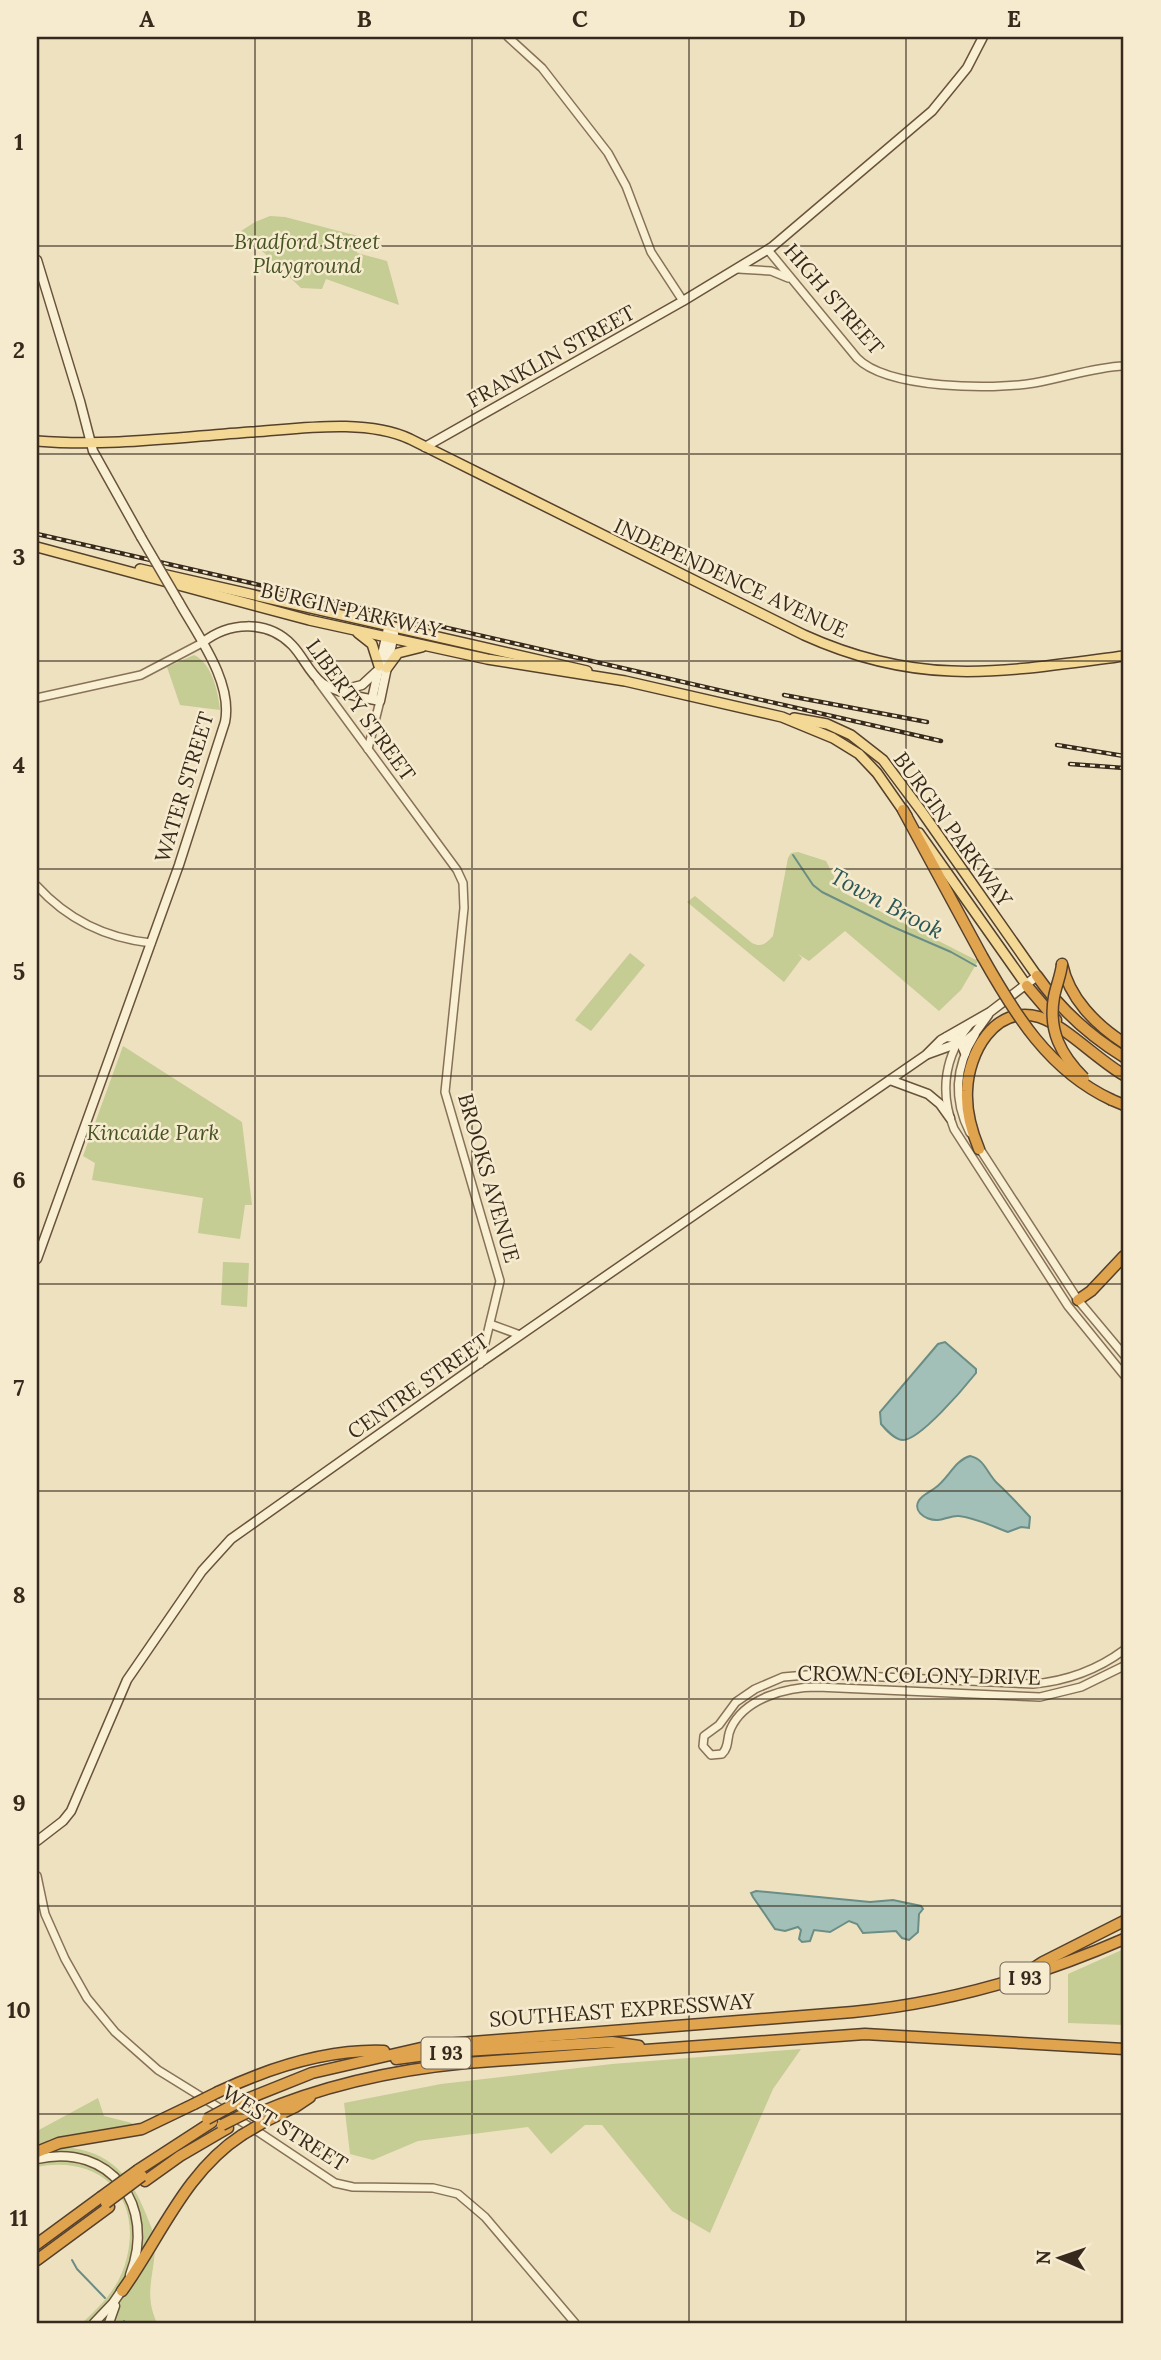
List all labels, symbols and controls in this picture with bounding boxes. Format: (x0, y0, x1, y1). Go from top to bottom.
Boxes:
text: A (139, 4, 155, 33)
text: B (356, 4, 372, 33)
text: C (572, 4, 588, 33)
text: D (788, 4, 806, 33)
text: E (1007, 4, 1021, 33)
text: 1 (14, 127, 24, 156)
park label: Bradford Street Playground (234, 228, 380, 279)
street label: HIGH STREET (778, 238, 890, 360)
street label: FRANKLIN STREET (462, 299, 640, 413)
text: 2 (13, 335, 25, 364)
street label: INDEPENDENCE AVENUE (610, 512, 852, 644)
text: 3 (13, 542, 25, 571)
street label: BURGIN PARKWAY (258, 576, 445, 644)
street label: LIBERTY STREET (300, 634, 422, 786)
street label: WATER STREET (148, 708, 220, 866)
street label: BURGIN PARKWAY (888, 746, 1019, 912)
text: 4 (13, 750, 25, 779)
water label: Town Brook (825, 861, 949, 945)
text: 5 (13, 957, 25, 986)
street label: BROOKS AVENUE (452, 1090, 526, 1266)
park label: Kincaide Park (87, 1119, 219, 1146)
text: 6 (12, 1165, 26, 1194)
street label: CENTRE STREET (342, 1327, 494, 1445)
text: 7 (14, 1373, 25, 1402)
text: 8 (12, 1580, 26, 1609)
street label: CROWN COLONY DRIVE (797, 1659, 1041, 1691)
text: 9 (12, 1788, 26, 1817)
road number: I 93 (1000, 1962, 1050, 1994)
street label: SOUTHEAST EXPRESSWAY (488, 1987, 756, 2033)
text: 10 (7, 1995, 31, 2024)
road number: I 93 (422, 2038, 471, 2068)
street label: WEST STREET (217, 2079, 353, 2177)
text: 11 (10, 2203, 28, 2232)
north arrow (1024, 2224, 1094, 2294)
text: N (1031, 2249, 1055, 2265)

